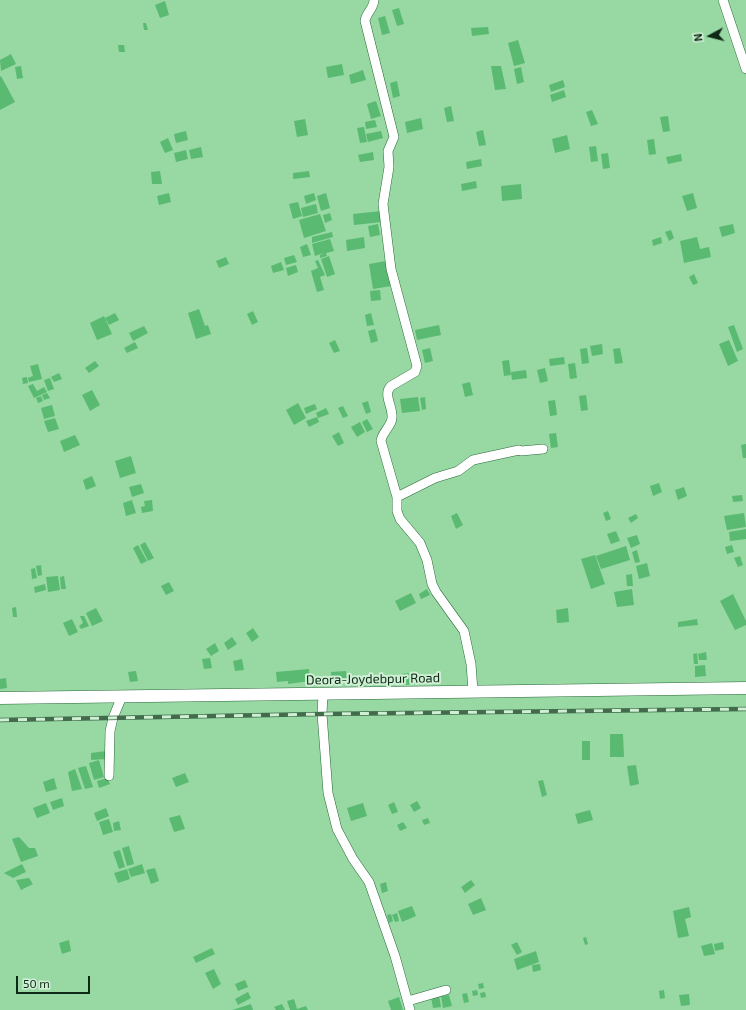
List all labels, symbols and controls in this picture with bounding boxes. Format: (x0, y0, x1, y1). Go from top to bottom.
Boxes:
north arrow (690, 16, 730, 56)
text: N (691, 33, 705, 42)
street label: Deora-Joydebpur Road (306, 670, 440, 688)
scale bar (18, 968, 92, 994)
text: 50 m (23, 976, 50, 990)

